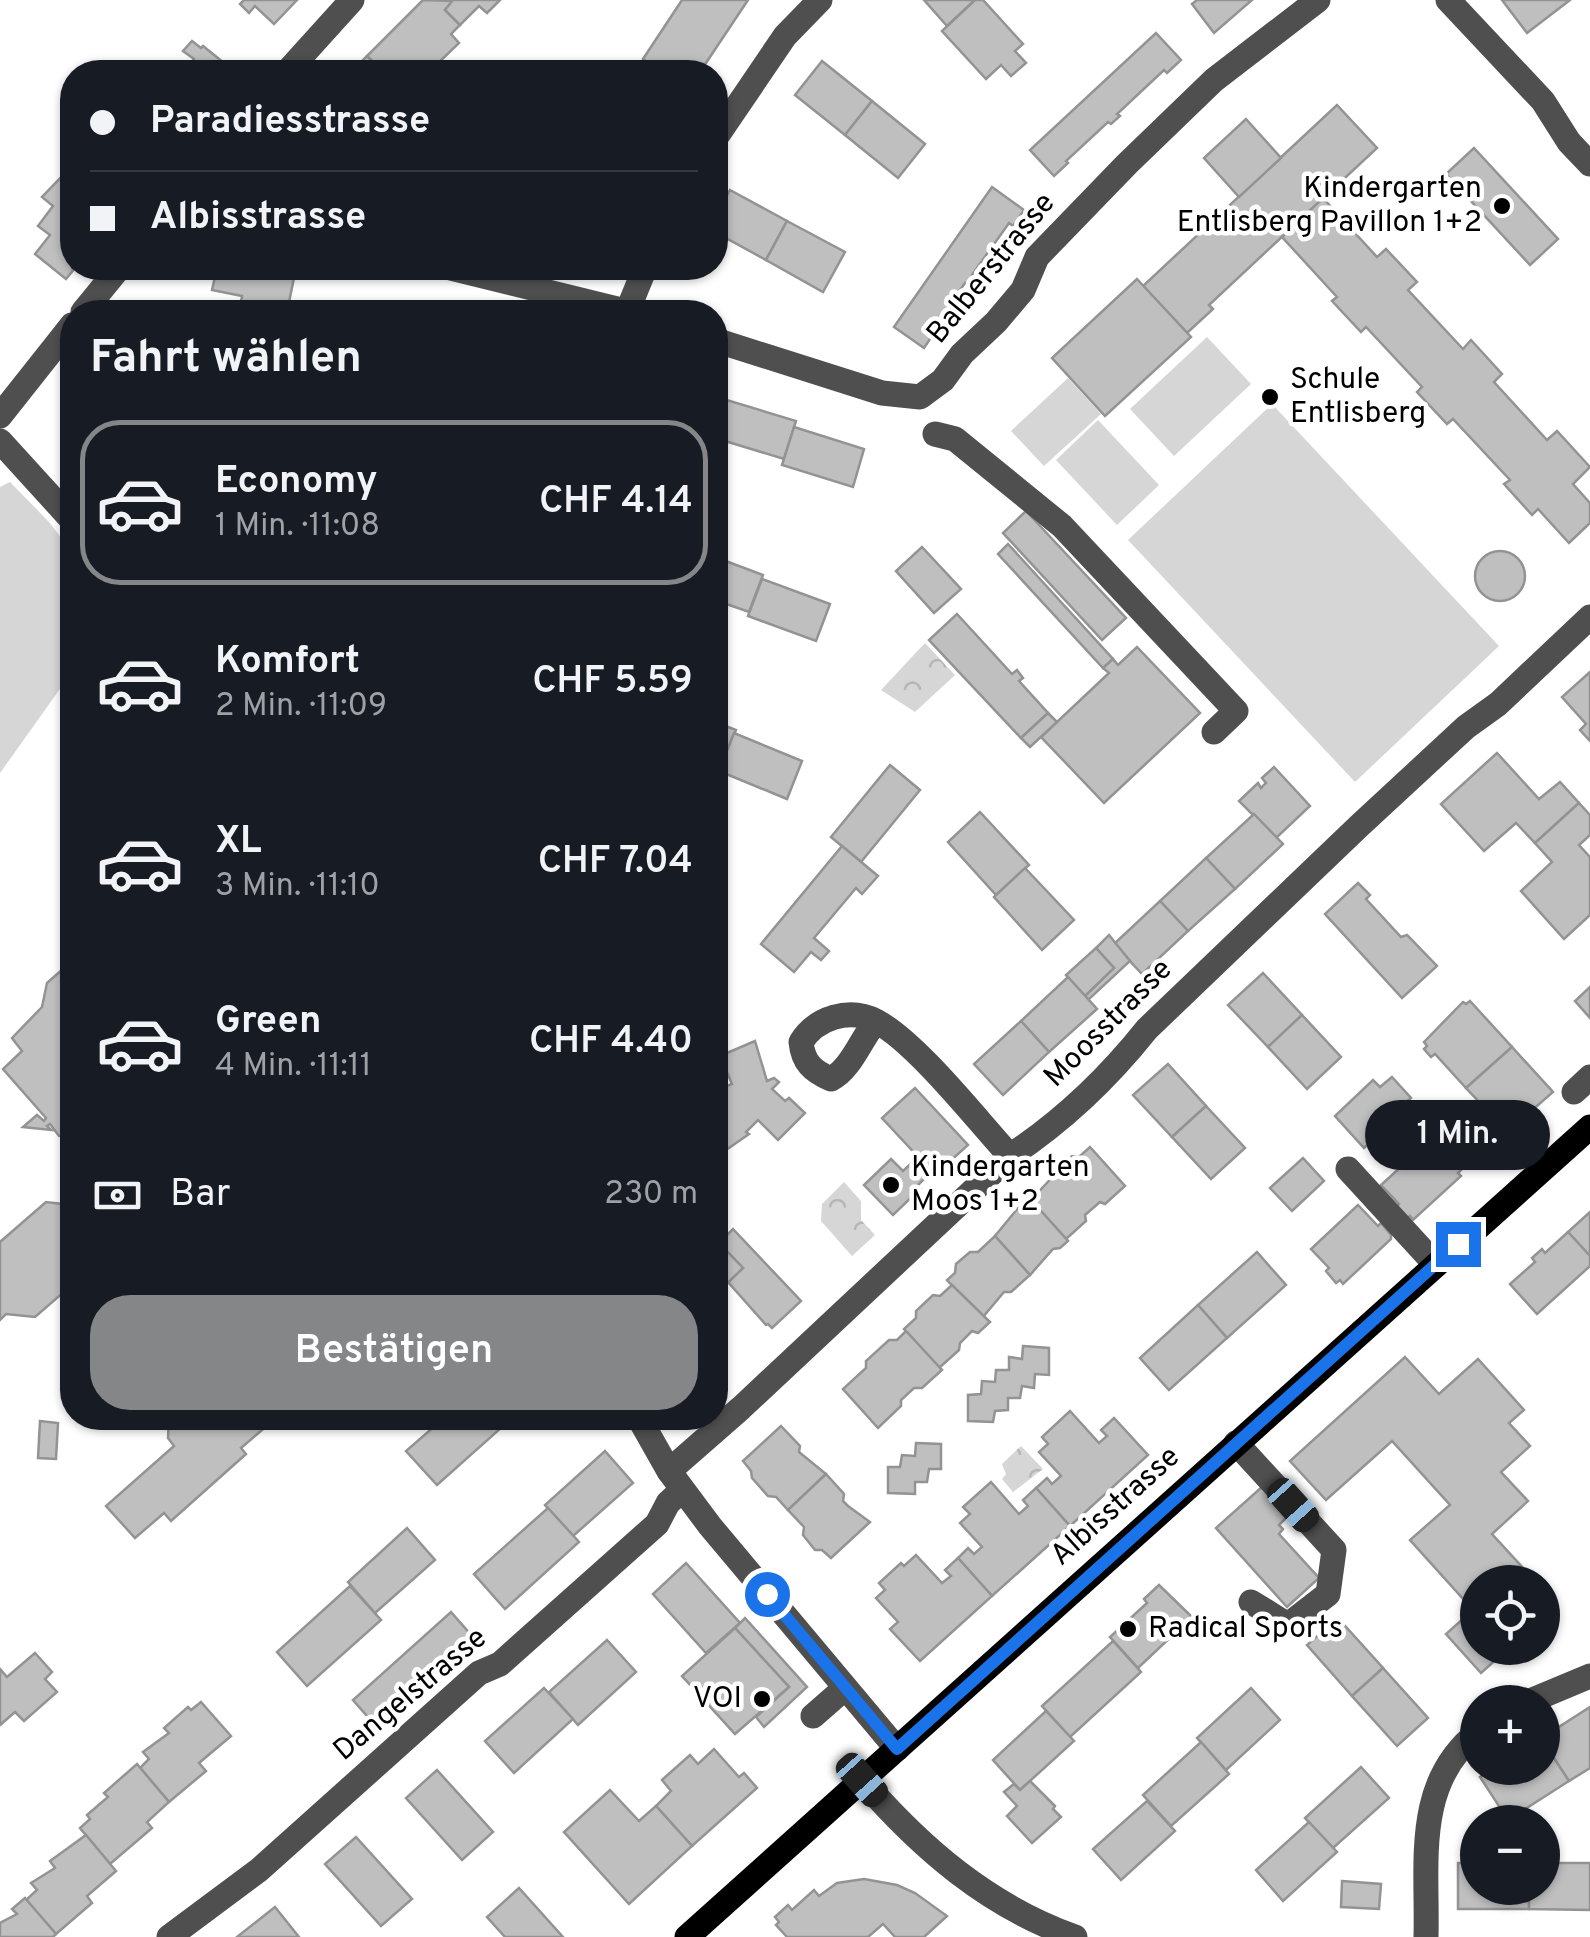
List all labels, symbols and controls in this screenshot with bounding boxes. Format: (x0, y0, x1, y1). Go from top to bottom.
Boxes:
text: Paradiesstrasse (150, 98, 430, 147)
place label: Kindergarten Entlisberg Pavillon 1+2 (1177, 171, 1482, 242)
street label: Balberstrasse (920, 186, 1064, 352)
text: Albisstrasse (150, 194, 366, 243)
marker: Kindergarten Entlisberg Pavillon 1+2 (1491, 195, 1513, 217)
text: Fahrt wählen (90, 331, 362, 388)
place label: Schule Entlisberg (1290, 362, 1426, 433)
marker: Schule Entlisberg (1259, 386, 1281, 408)
icon: car (95, 458, 185, 548)
text: Economy (215, 458, 377, 507)
text: CHF 4.14 (539, 478, 693, 527)
text: 1 Min. · 11:08 (215, 507, 380, 547)
icon: car (95, 638, 185, 728)
text: Komfort (215, 638, 360, 687)
text: CHF 5.59 (532, 658, 693, 707)
text: 2 Min. · 11:09 (215, 687, 387, 727)
icon: car (95, 818, 185, 908)
text: XL (215, 818, 262, 867)
text: CHF 7.04 (538, 838, 693, 887)
text: 3 Min. · 11:10 (215, 867, 380, 907)
street label: Moosstrasse (1037, 952, 1181, 1096)
icon: car (95, 998, 185, 1088)
text: Green (215, 998, 321, 1047)
text: CHF 4.40 (529, 1018, 693, 1067)
text: 4 Min. · 11:11 (215, 1047, 372, 1087)
callout: 1 Min. (1366, 1099, 1550, 1169)
text: 1 Min. (1417, 1115, 1498, 1155)
place label: Kindergarten Moos 1+2 (911, 1150, 1090, 1221)
icon: cash (90, 1168, 145, 1223)
text: Bar (170, 1171, 231, 1220)
marker: Kindergarten Moos 1+2 (880, 1174, 902, 1196)
text: 230 m (604, 1175, 698, 1215)
route end (1436, 1222, 1481, 1267)
button: Bestätigen (90, 1295, 698, 1410)
street label: Albisstrasse (1044, 1439, 1188, 1575)
car (1262, 1473, 1324, 1537)
map controls (1460, 1565, 1560, 1905)
button: locate (1460, 1565, 1560, 1665)
route start (745, 1572, 790, 1617)
place label: Radical Sports (1148, 1611, 1343, 1648)
marker: Radical Sports (1117, 1618, 1139, 1640)
street label: Dangelstrasse (327, 1620, 495, 1770)
place label: VOI (693, 1681, 742, 1718)
button: + (1460, 1685, 1560, 1785)
marker: VOI (751, 1688, 773, 1710)
car (831, 1748, 893, 1812)
button: − (1460, 1805, 1560, 1905)

